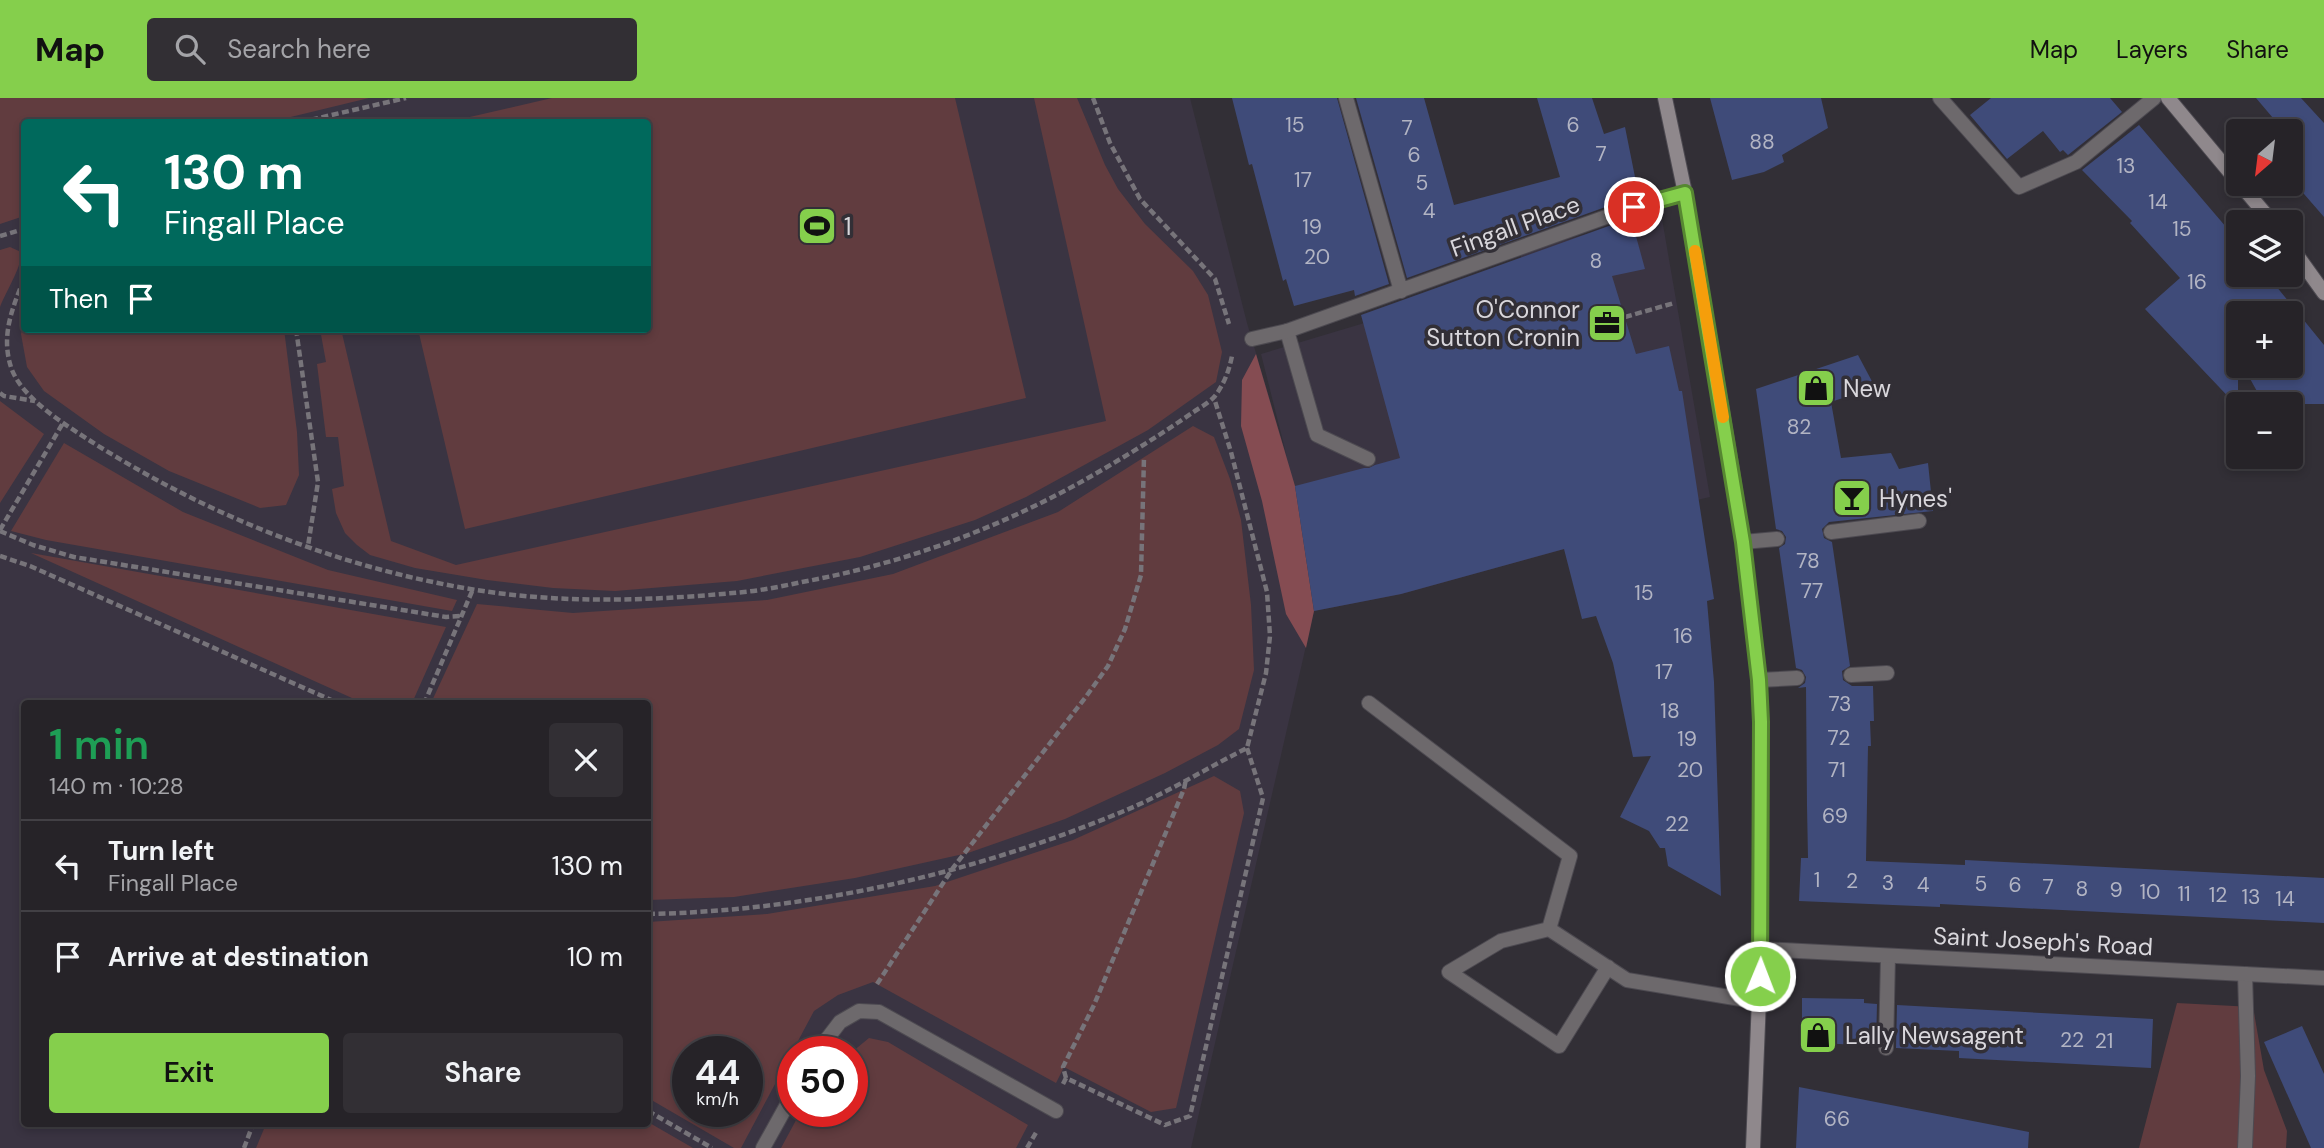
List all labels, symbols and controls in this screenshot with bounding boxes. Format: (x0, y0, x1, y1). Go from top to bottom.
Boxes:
search box (147, 18, 637, 81)
text: Map (35, 28, 105, 71)
icon: search (171, 30, 209, 68)
text: Search here (227, 32, 371, 66)
text: Map (2030, 34, 2078, 65)
text: Layers (2116, 34, 2188, 65)
text: Share (2226, 34, 2289, 65)
house number: 15 (1285, 111, 1305, 139)
house number: 6 (1566, 111, 1580, 139)
house number: 7 (1401, 114, 1413, 142)
north arrow (2226, 119, 2303, 196)
map controls (2226, 119, 2303, 469)
house number: 88 (1749, 128, 1775, 156)
text: 130 m (164, 140, 304, 204)
house number: 7 (1595, 140, 1607, 168)
house number: 6 (1407, 141, 1421, 169)
icon: left (49, 147, 140, 238)
house number: 13 (2117, 152, 2135, 180)
house number: 17 (1294, 166, 1312, 194)
house number: 5 (1416, 169, 1428, 197)
pin (1604, 177, 1664, 237)
street label: Fingall Place (1446, 188, 1584, 264)
icon: arrive (1615, 188, 1653, 226)
house number: 14 (2148, 188, 2168, 216)
house number: 4 (1423, 197, 1436, 225)
text: Fingall Place (164, 202, 345, 244)
sports icon: 1 (796, 205, 838, 247)
button: layers (2226, 210, 2303, 287)
place label: 1 (844, 211, 852, 242)
house number: 19 (1302, 213, 1322, 241)
house number: 15 (2172, 215, 2192, 243)
house number: 20 (1304, 243, 1330, 271)
house number: 8 (1590, 247, 1602, 275)
house number: 16 (2187, 268, 2207, 296)
icon: arrive (122, 280, 160, 318)
text: Then (49, 282, 108, 316)
place label: O'Connor Sutton Cronin (1426, 294, 1580, 353)
button: + (2226, 301, 2303, 378)
office icon: O'Connor Sutton Cronin (1586, 302, 1628, 344)
shop icon: New (1795, 367, 1837, 409)
place label: New (1843, 373, 1891, 404)
button: − (2226, 392, 2303, 469)
house number: 82 (1787, 413, 1811, 441)
bar icon: Hynes' (1831, 477, 1873, 519)
place label: Hynes' (1879, 483, 1952, 514)
house number: 78 (1796, 547, 1820, 575)
house number: 77 (1801, 577, 1823, 605)
house number: 15 (1634, 579, 1654, 607)
house number: 16 (1673, 622, 1693, 650)
house number: 17 (1655, 658, 1673, 686)
house number: 73 (1828, 690, 1852, 718)
house number: 18 (1660, 697, 1680, 725)
text: 1 min (49, 717, 149, 772)
button: close (549, 723, 623, 797)
house number: 72 (1828, 724, 1850, 752)
house number: 19 (1677, 725, 1697, 753)
house number: 20 (1677, 756, 1703, 784)
house number: 71 (1828, 756, 1846, 784)
text: 140 m · 10:28 (49, 771, 184, 801)
house number: 69 (1822, 802, 1848, 830)
house number: 22 (1665, 810, 1689, 838)
text: Turn left (108, 834, 215, 868)
icon: left (49, 847, 87, 885)
text: 130 m (552, 849, 623, 883)
house number: 1 (1814, 866, 1820, 894)
house number: 2 (1846, 867, 1858, 895)
text: Fingall Place (108, 868, 238, 898)
house number: 3 (1882, 869, 1894, 897)
house number: 5 (1975, 870, 1987, 898)
house number: 4 (1917, 871, 1930, 899)
house number: 6 (2008, 871, 2022, 899)
house number: 7 (2042, 873, 2054, 901)
house number: 8 (2076, 875, 2088, 903)
house number: 9 (2109, 876, 2123, 904)
house number: 10 (2140, 878, 2160, 906)
house number: 11 (2177, 880, 2191, 908)
house number: 12 (2209, 881, 2227, 909)
house number: 13 (2242, 883, 2260, 911)
house number: 14 (2275, 885, 2295, 913)
street label: Saint Joseph's Road (1932, 920, 2154, 962)
icon: arrive (49, 938, 87, 976)
position arrow (1723, 939, 1797, 1013)
text: Arrive at destination (108, 940, 369, 974)
text: 10 m (567, 940, 623, 974)
shop icon: Lally Newsagent (1797, 1014, 1839, 1056)
place label: Lally Newsagent (1845, 1020, 2024, 1051)
house number: 22 (2060, 1026, 2084, 1054)
house number: 21 (2095, 1027, 2113, 1055)
button: Exit (49, 1033, 329, 1113)
button: Share (343, 1033, 623, 1113)
speed limit sign: 50 (777, 1036, 868, 1127)
text: 44 (695, 1049, 740, 1095)
text: km/h (696, 1087, 739, 1111)
house number: 66 (1824, 1105, 1850, 1133)

